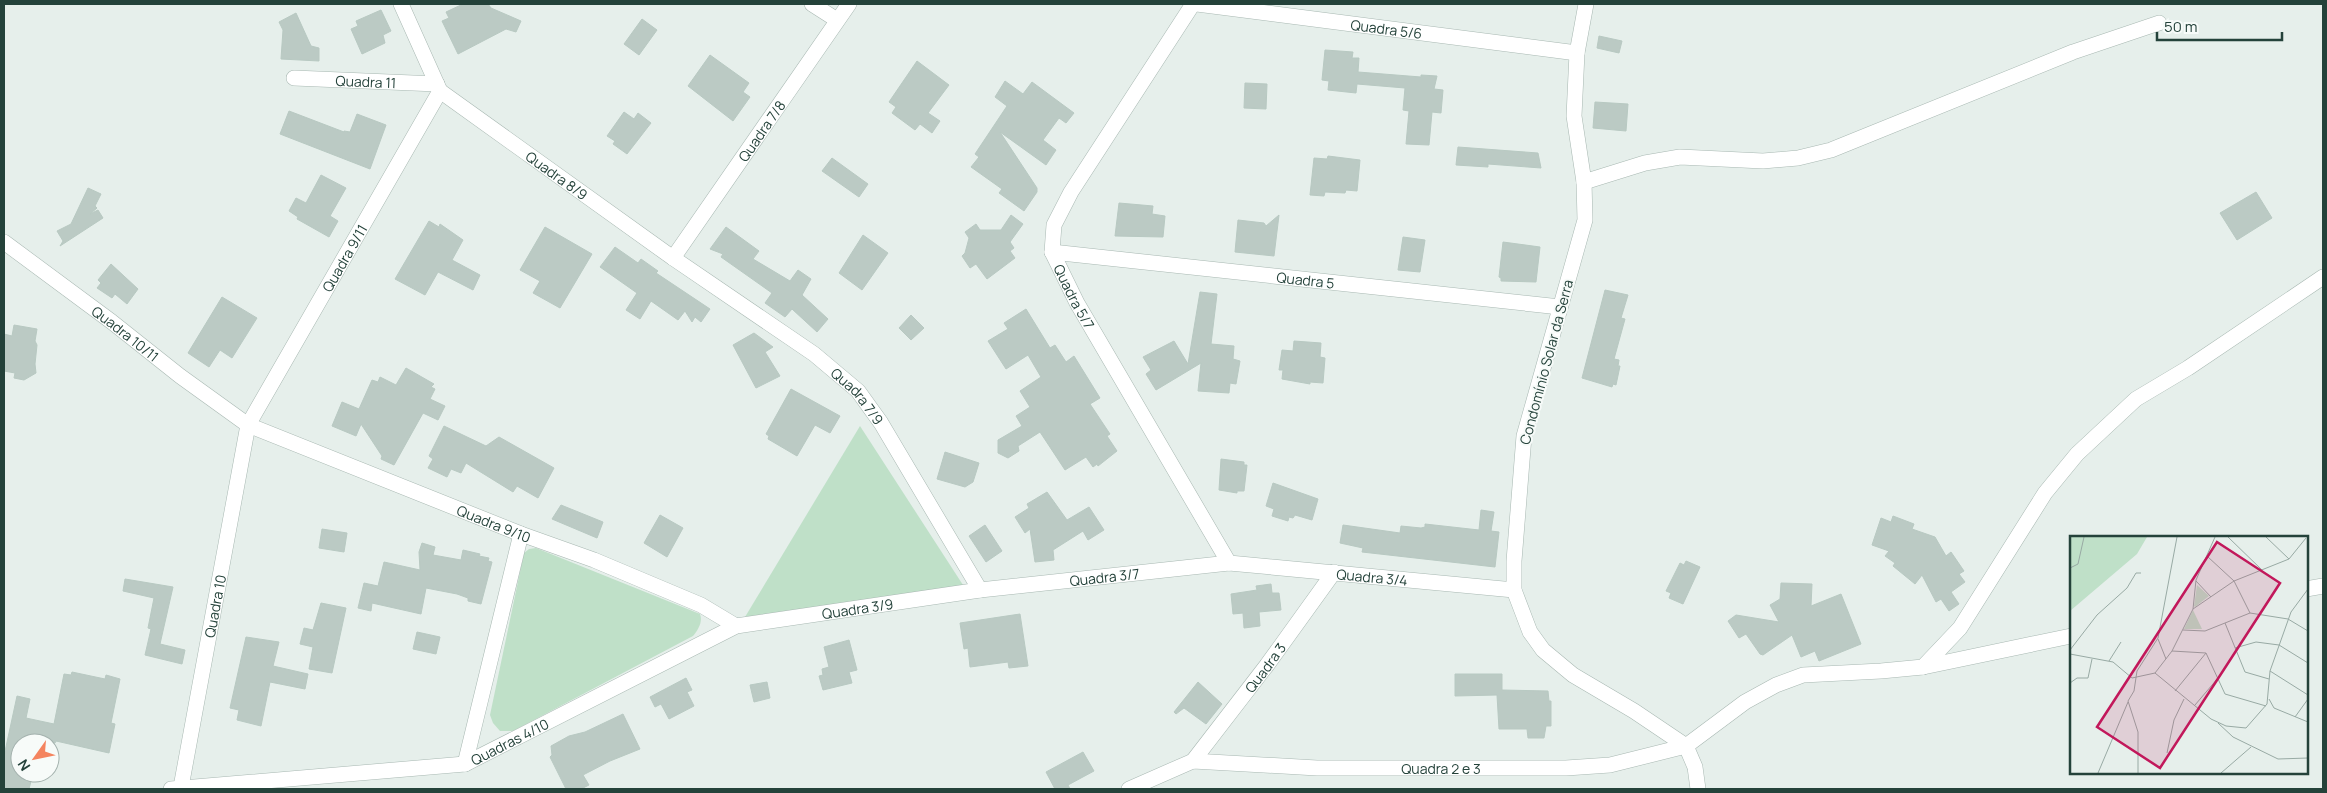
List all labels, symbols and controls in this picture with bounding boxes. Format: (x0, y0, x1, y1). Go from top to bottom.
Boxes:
scale bar (2157, 10, 2282, 42)
street label: Quadra 5/6 (1349, 14, 1423, 42)
text: 50 m (2164, 16, 2198, 37)
street label: Quadra 11 (335, 70, 397, 92)
street label: Quadra 7/8 (733, 96, 789, 165)
street label: Quadra 8/9 (522, 146, 592, 204)
street label: Quadra 9/11 (317, 221, 371, 295)
street label: Quadra 5/7 (1050, 261, 1099, 332)
street label: Quadra 5 (1276, 267, 1335, 292)
street label: Condomínio Solar da Serra (1515, 277, 1577, 447)
street label: Quadra 10/11 (88, 301, 163, 365)
street label: Quadra 7/9 (827, 363, 888, 428)
street label: Quadra 9/10 (454, 500, 534, 546)
inset map (2070, 536, 2307, 773)
street label: Quadra 3/7 (1069, 563, 1140, 590)
street label: Quadra 3/4 (1336, 564, 1409, 589)
street label: Quadra 10 (199, 573, 230, 639)
street label: Quadra 3/9 (821, 593, 894, 623)
street label: Quadra 3 (1240, 639, 1290, 696)
street label: Quadras 4/10 (467, 714, 552, 769)
north arrow (10, 733, 60, 783)
text: N (13, 756, 34, 775)
street label: Quadra 2 e 3 (1401, 759, 1481, 778)

